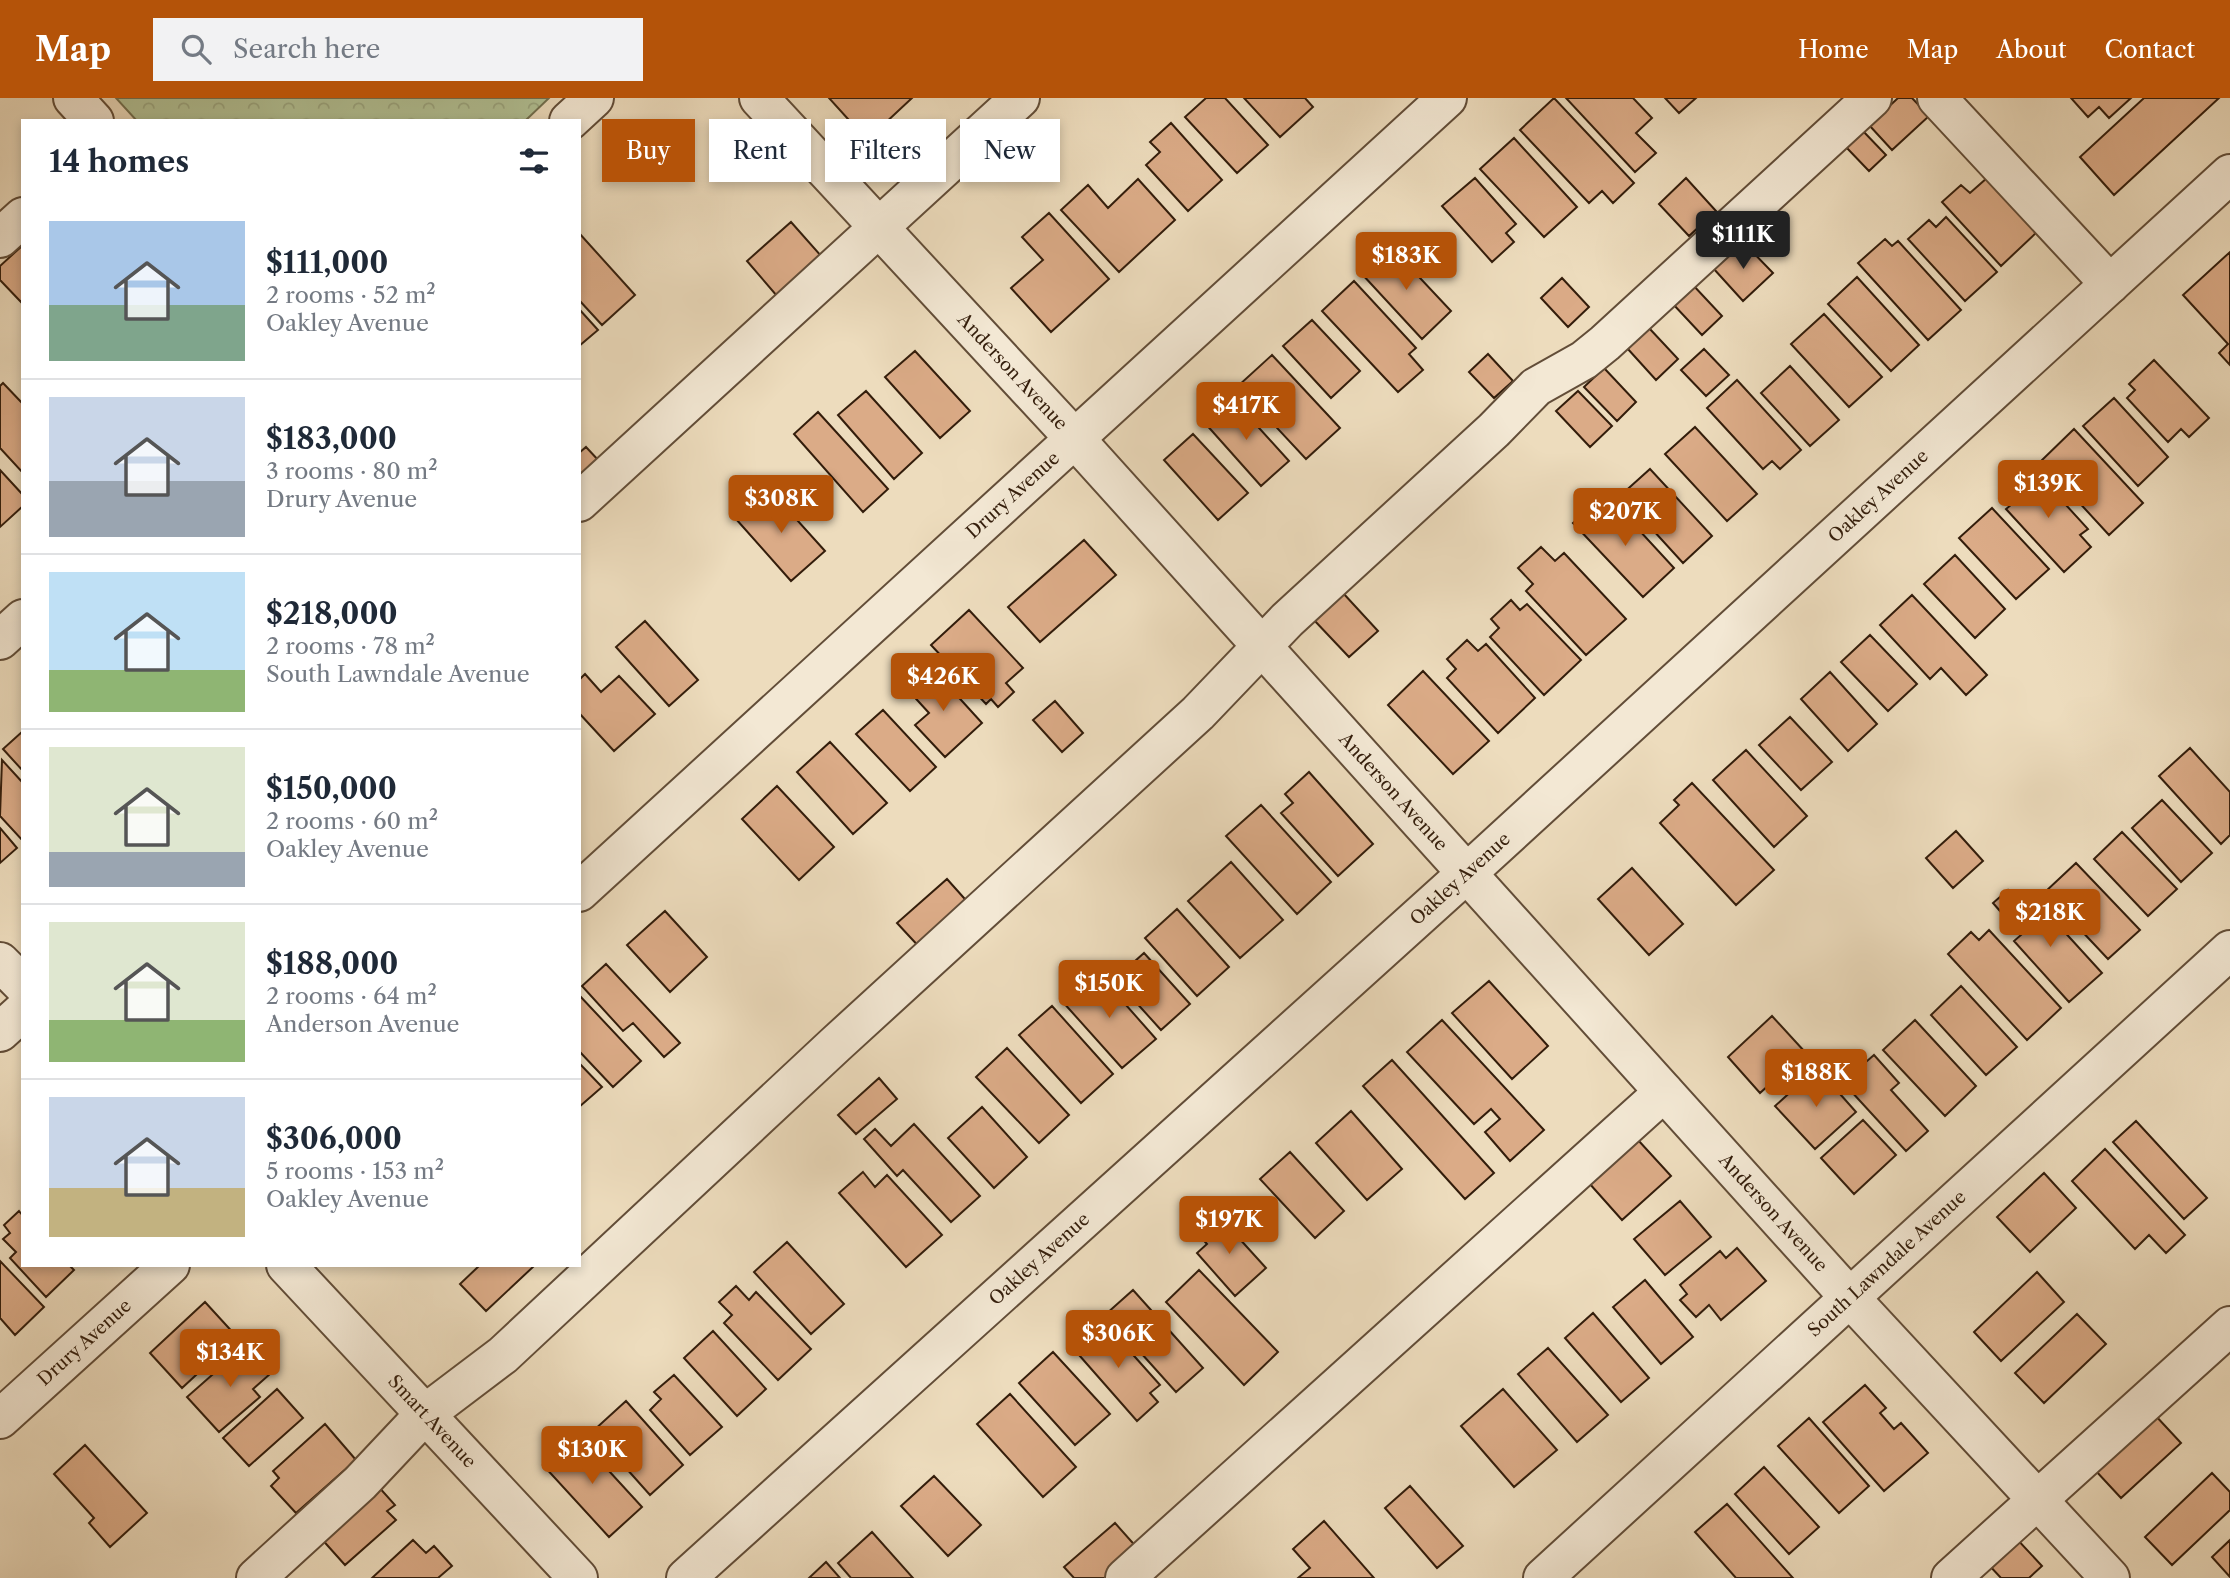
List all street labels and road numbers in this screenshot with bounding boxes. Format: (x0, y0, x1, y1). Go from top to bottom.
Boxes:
street label: Anderson Avenue (952, 308, 1072, 435)
street label: Oakley Avenue (1824, 445, 1933, 547)
street label: Drury Avenue (962, 447, 1064, 543)
street label: Anderson Avenue (1334, 727, 1452, 855)
street label: Oakley Avenue (1406, 828, 1515, 930)
street label: Anderson Avenue (1714, 1148, 1832, 1276)
street label: South Lawndale Avenue (1803, 1186, 1971, 1341)
street label: Oakley Avenue (985, 1208, 1094, 1310)
street label: Drury Avenue (33, 1295, 136, 1390)
street label: Smart Avenue (383, 1370, 481, 1473)

